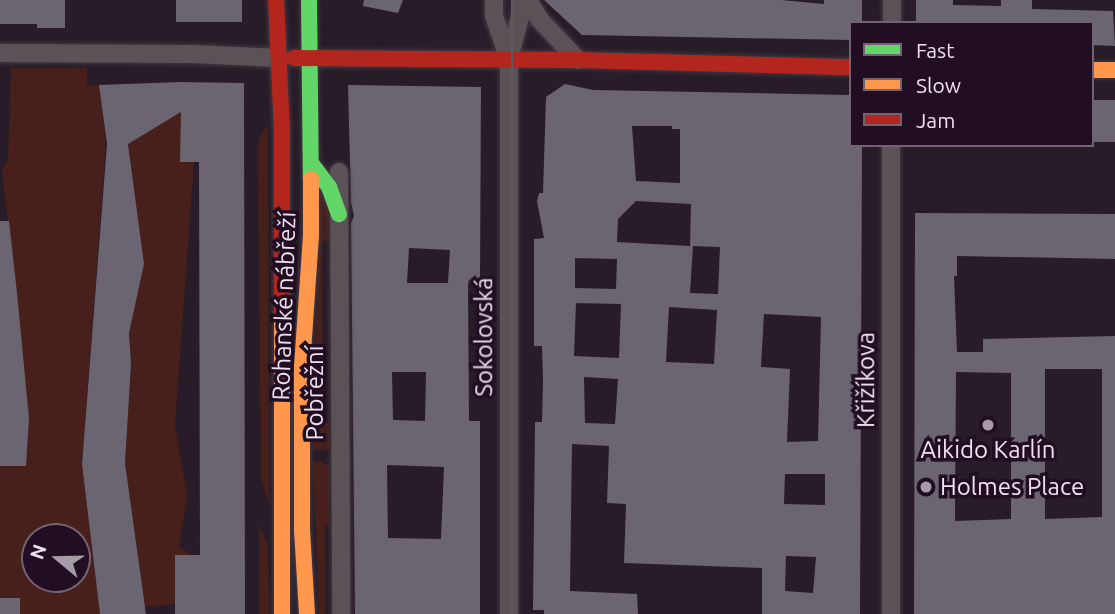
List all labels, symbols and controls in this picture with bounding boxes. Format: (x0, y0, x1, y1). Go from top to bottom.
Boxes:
legend (849, 21, 1094, 147)
text: Fast (916, 38, 954, 62)
text: Slow (916, 73, 961, 97)
text: Jam (916, 108, 955, 132)
street label: Rohanské nábřeží (266, 211, 302, 401)
street label: Sokolovská (470, 277, 498, 397)
street label: Křižíkova (852, 332, 880, 428)
street label: Pobřežní (301, 345, 329, 441)
marker: Aikido Karlín (980, 417, 996, 433)
place label: Aikido Karlín (921, 436, 1055, 464)
place label: Holmes Place (940, 473, 1084, 501)
marker: Holmes Place (918, 479, 934, 495)
north arrow (21, 523, 91, 593)
text: N (25, 542, 51, 562)

